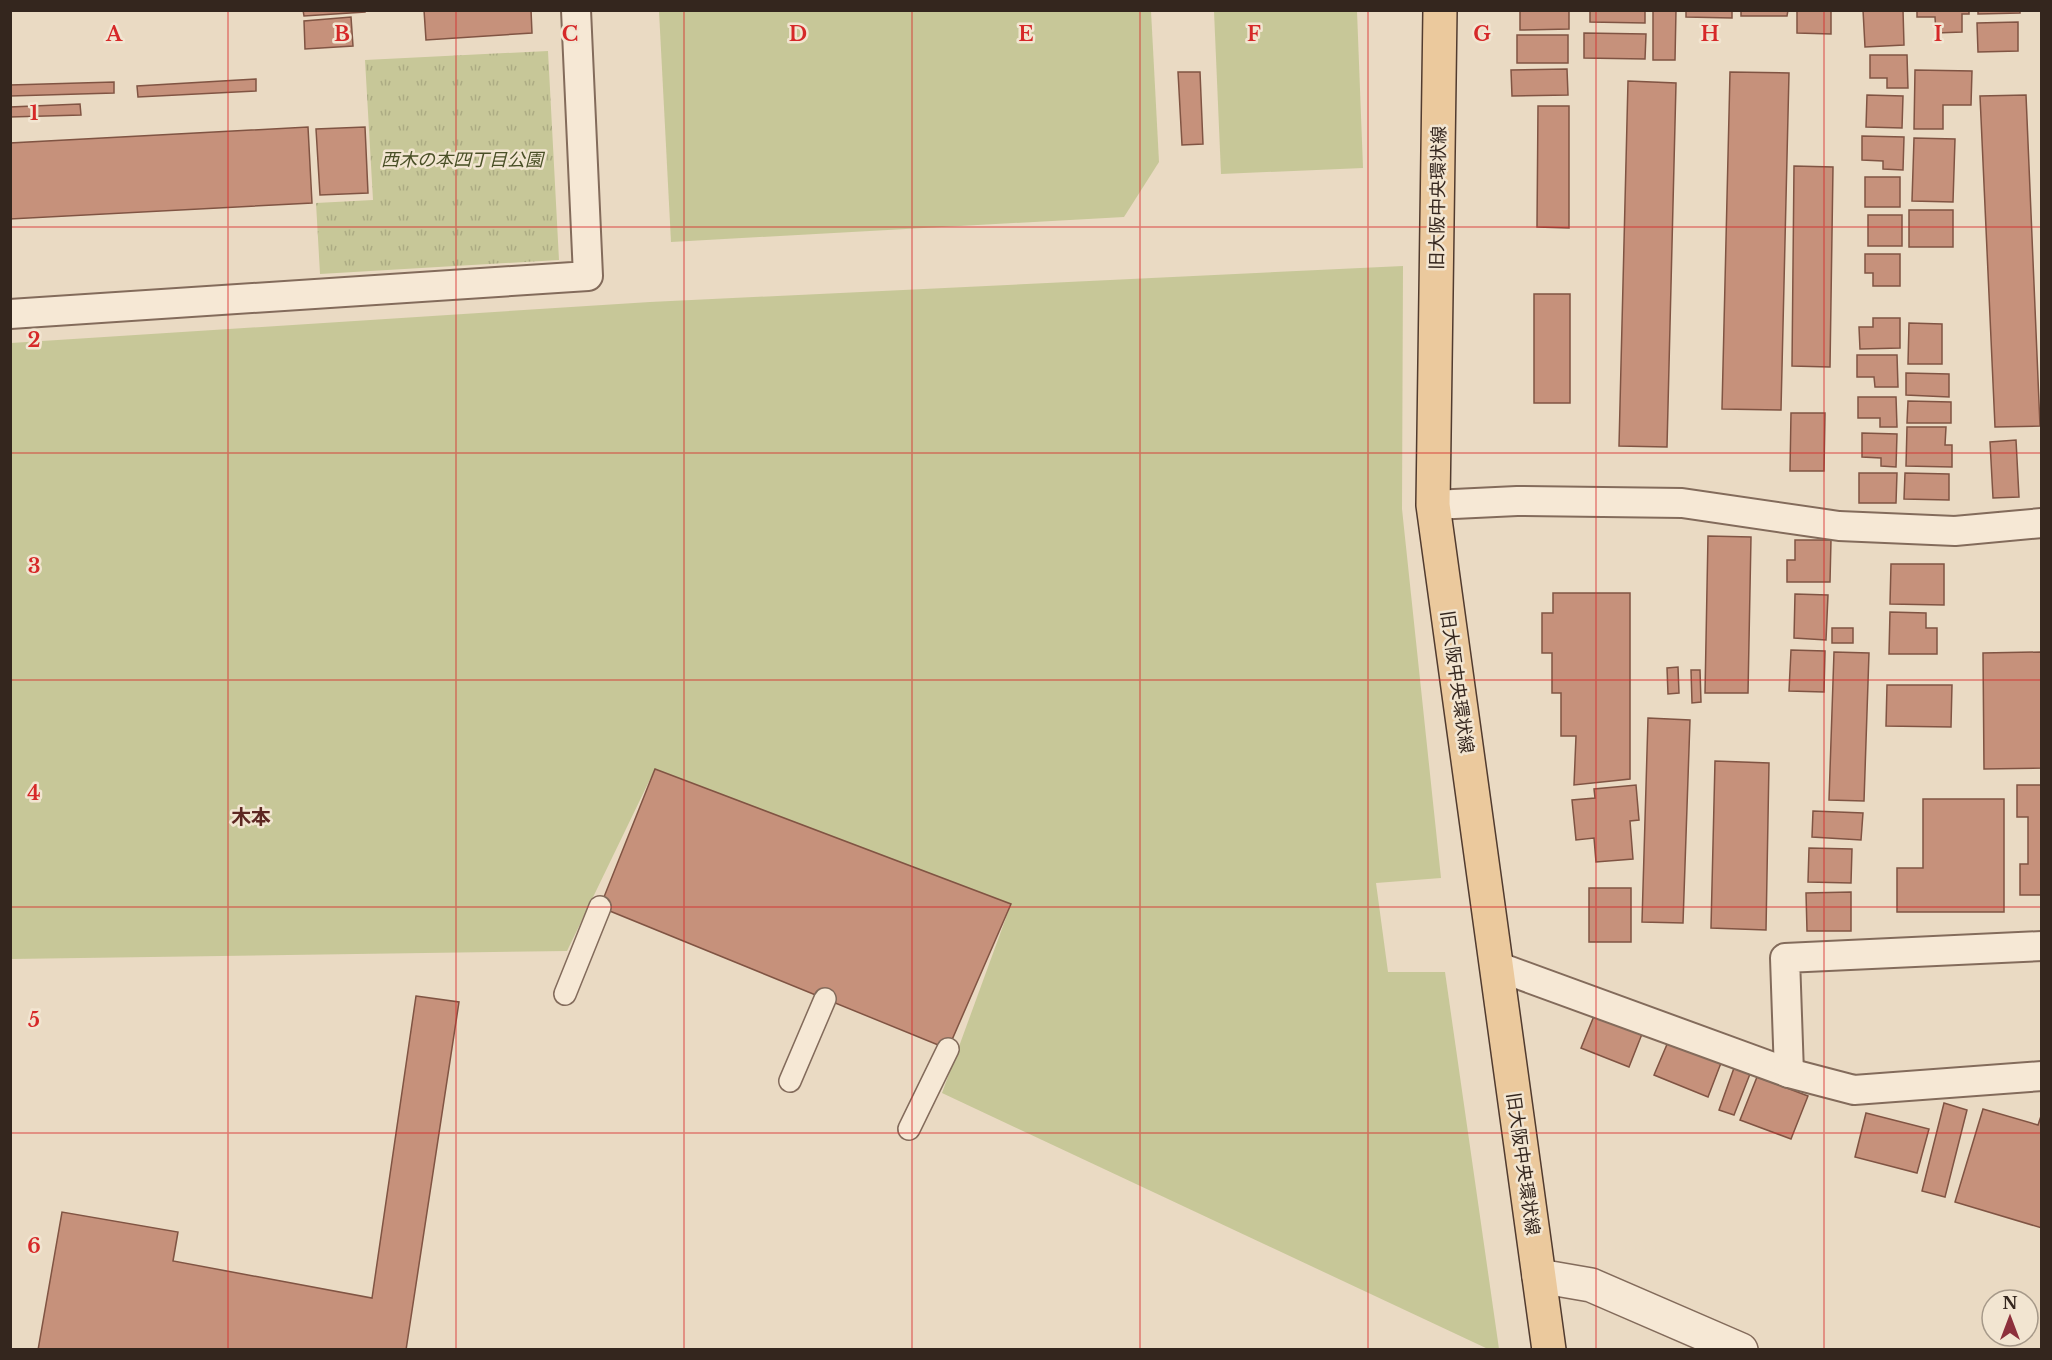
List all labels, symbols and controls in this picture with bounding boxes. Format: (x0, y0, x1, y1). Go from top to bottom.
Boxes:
text: A (105, 22, 123, 46)
text: B (334, 22, 350, 46)
text: C (562, 22, 578, 46)
text: D (789, 22, 807, 46)
text: E (1018, 22, 1034, 46)
text: F (1247, 22, 1261, 46)
text: G (1473, 22, 1491, 46)
text: H (1701, 22, 1720, 46)
text: I (1934, 22, 1942, 46)
text: 1 (30, 101, 39, 125)
street label: 旧大阪中央環状線 (1426, 126, 1450, 270)
park label: 西木の本四丁目公園 (381, 149, 546, 171)
text: 2 (27, 328, 41, 352)
text: 3 (28, 554, 40, 578)
street label: 旧大阪中央環状線 (1436, 609, 1478, 755)
text: 4 (27, 781, 41, 805)
district label: 木本 (231, 805, 271, 829)
text: 5 (28, 1008, 40, 1032)
street label: 旧大阪中央環状線 (1502, 1091, 1544, 1237)
text: 6 (27, 1234, 41, 1258)
north arrow (1980, 1288, 2040, 1348)
text: N (2002, 1293, 2018, 1313)

